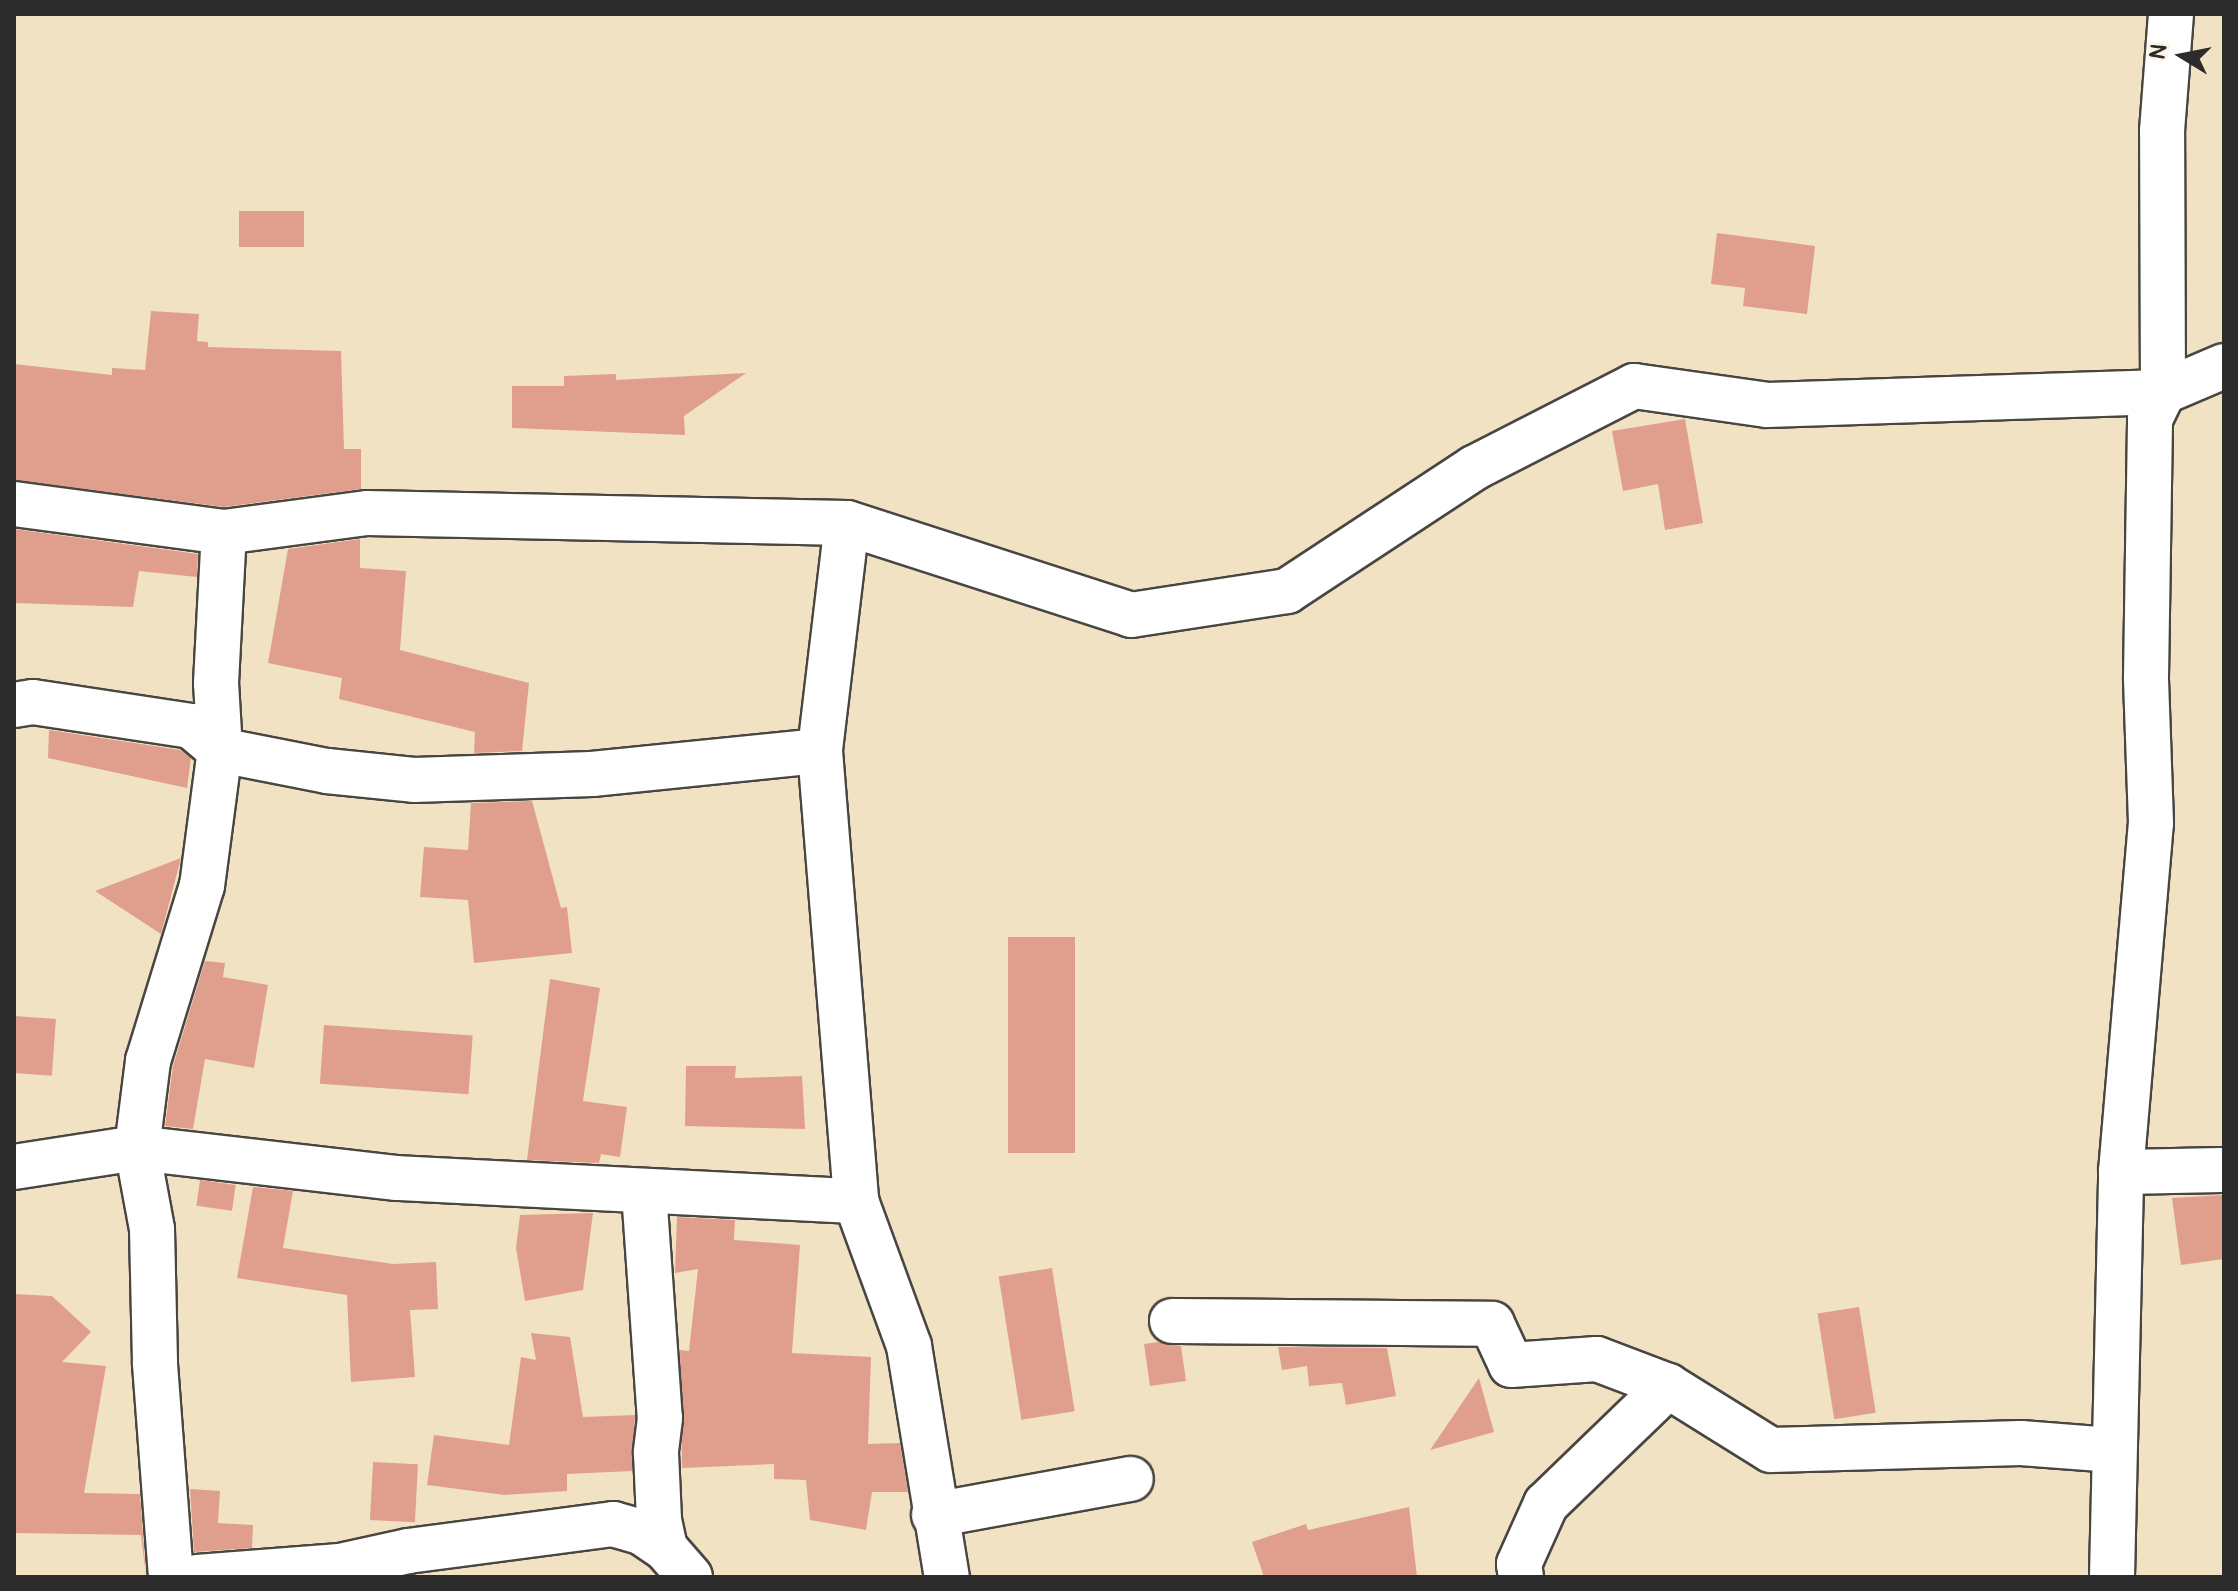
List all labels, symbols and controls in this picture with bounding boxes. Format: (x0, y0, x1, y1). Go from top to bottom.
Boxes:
north arrow (2142, 16, 2222, 96)
text: N (2143, 42, 2173, 62)

